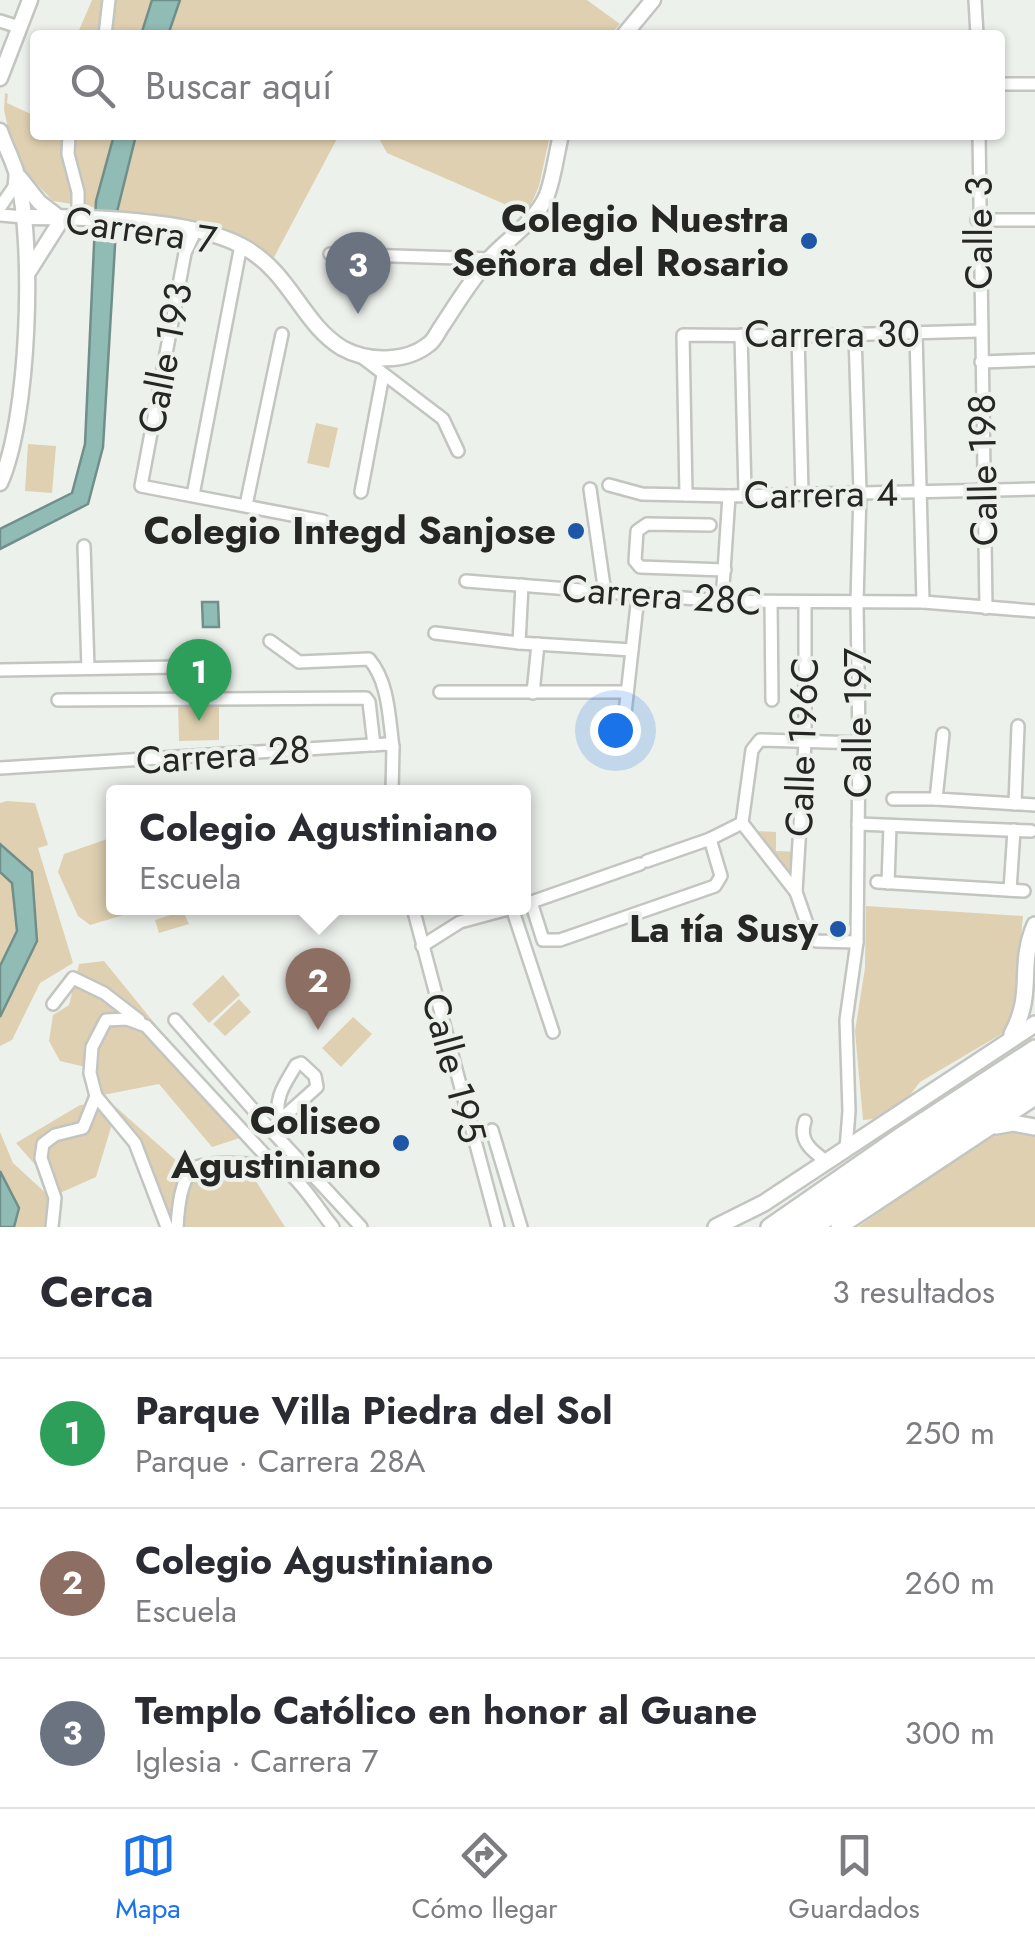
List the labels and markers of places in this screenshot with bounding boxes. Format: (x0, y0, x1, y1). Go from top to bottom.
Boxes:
place label: Colegio Nuestra Señora del Rosario (451, 191, 789, 290)
marker: Colegio Nuestra Señora del Rosario (798, 230, 820, 252)
pin: 3 (326, 232, 390, 314)
place label: Colegio Integd Sanjose (144, 503, 556, 558)
marker: Colegio Integd Sanjose (565, 520, 587, 542)
pin: 1 (166, 638, 232, 721)
place label: La tía Susy (629, 901, 819, 956)
marker: La tía Susy (827, 918, 849, 940)
pin: 2 (286, 948, 350, 1030)
place label: Coliseo Agustiniano (170, 1093, 381, 1192)
marker: Coliseo Agustiniano (390, 1132, 412, 1154)

